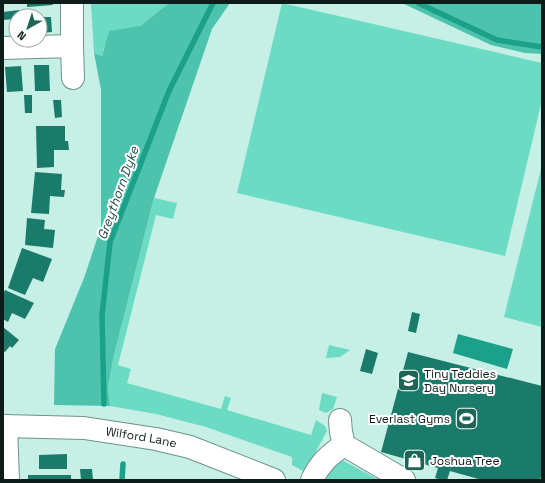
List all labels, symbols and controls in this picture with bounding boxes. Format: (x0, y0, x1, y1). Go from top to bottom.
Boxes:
north arrow (8, 8, 48, 48)
text: N (14, 28, 29, 44)
water label: Greythorn Dyke (93, 143, 143, 242)
place label: Tiny Teddies Day Nursery (424, 366, 496, 396)
school or university icon: Tiny Teddies Day Nursery (395, 368, 421, 394)
sports icon: Everlast Gyms (453, 406, 479, 432)
place label: Everlast Gyms (369, 411, 450, 427)
street label: Wilford Lane (105, 423, 178, 452)
shop icon: Joshua Tree (402, 448, 428, 474)
place label: Joshua Tree (430, 453, 500, 469)

